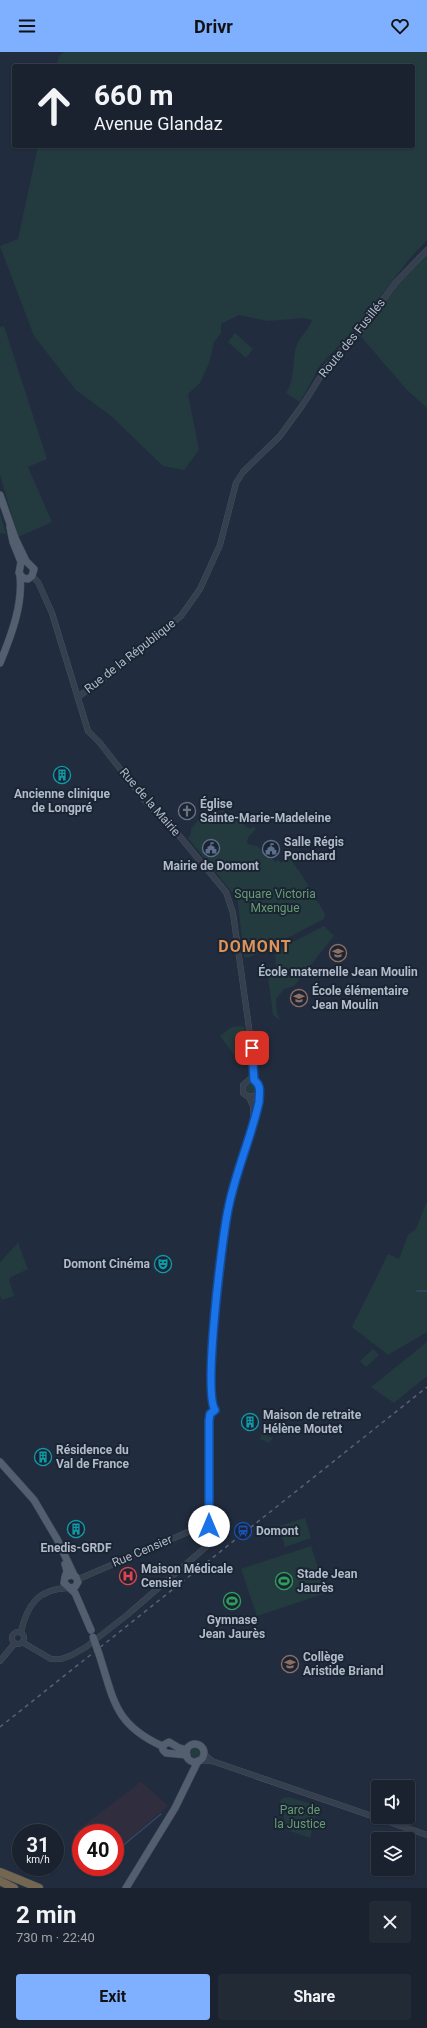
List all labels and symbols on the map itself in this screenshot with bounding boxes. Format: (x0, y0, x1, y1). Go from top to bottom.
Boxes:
street label: Route des Fusillés (316, 296, 388, 380)
street label: Rue de la République (82, 616, 178, 696)
building icon: Ancienne clinique de Longpré (52, 765, 72, 785)
street label: Rue de la Mairie (117, 765, 183, 839)
place label: Ancienne clinique de Longpré (14, 787, 110, 815)
place label: Église Sainte-Marie-Madeleine (200, 796, 331, 825)
church icon: Église Sainte-Marie-Madeleine (177, 801, 197, 821)
place label: Salle Régis Ponchard (284, 835, 344, 863)
public building icon: Mairie de Domont (201, 838, 221, 858)
public building icon: Salle Régis Ponchard (261, 839, 281, 859)
place label: Mairie de Domont (163, 859, 259, 873)
park label: Square Victoria Mxengue (234, 887, 316, 915)
district label: DOMONT (218, 937, 292, 956)
school or university icon: École maternelle Jean Moulin (328, 943, 348, 963)
place label: École maternelle Jean Moulin (258, 964, 418, 979)
place label: École élémentaire Jean Moulin (312, 983, 409, 1012)
school or university icon: École élémentaire Jean Moulin (289, 988, 309, 1008)
pin (235, 1031, 269, 1065)
theatre icon: Domont Cinéma (153, 1254, 173, 1274)
place label: Domont Cinéma (63, 1257, 151, 1271)
place label: Maison de retraite Hélène Moutet (263, 1408, 362, 1436)
building icon: Maison de retraite Hélène Moutet (240, 1412, 260, 1432)
place label: Résidence du Val de France (56, 1443, 129, 1471)
building icon: Résidence du Val de France (33, 1447, 53, 1467)
position arrow (188, 1505, 230, 1547)
building icon: Enedis-GRDF (66, 1519, 86, 1539)
station icon: Domont (233, 1521, 253, 1541)
place label: Domont (256, 1524, 299, 1538)
street label: Rue Censier (110, 1532, 174, 1570)
place label: Enedis-GRDF (40, 1541, 112, 1555)
place label: Maison Médicale Censier (141, 1562, 234, 1590)
hospital icon: Maison Médicale Censier (118, 1566, 138, 1586)
place label: Stade Jean Jaurès (297, 1567, 358, 1595)
sports icon: Stade Jean Jaurès (274, 1571, 294, 1591)
sports icon: Gymnase Jean Jaurès (222, 1591, 242, 1611)
place label: Gymnase Jean Jaurès (199, 1613, 265, 1641)
place label: Collège Aristide Briand (303, 1650, 384, 1678)
school or university icon: Collège Aristide Briand (280, 1654, 300, 1674)
park label: Parc de la Justice (274, 1803, 326, 1831)
speed limit sign: 40 (72, 1824, 124, 1876)

